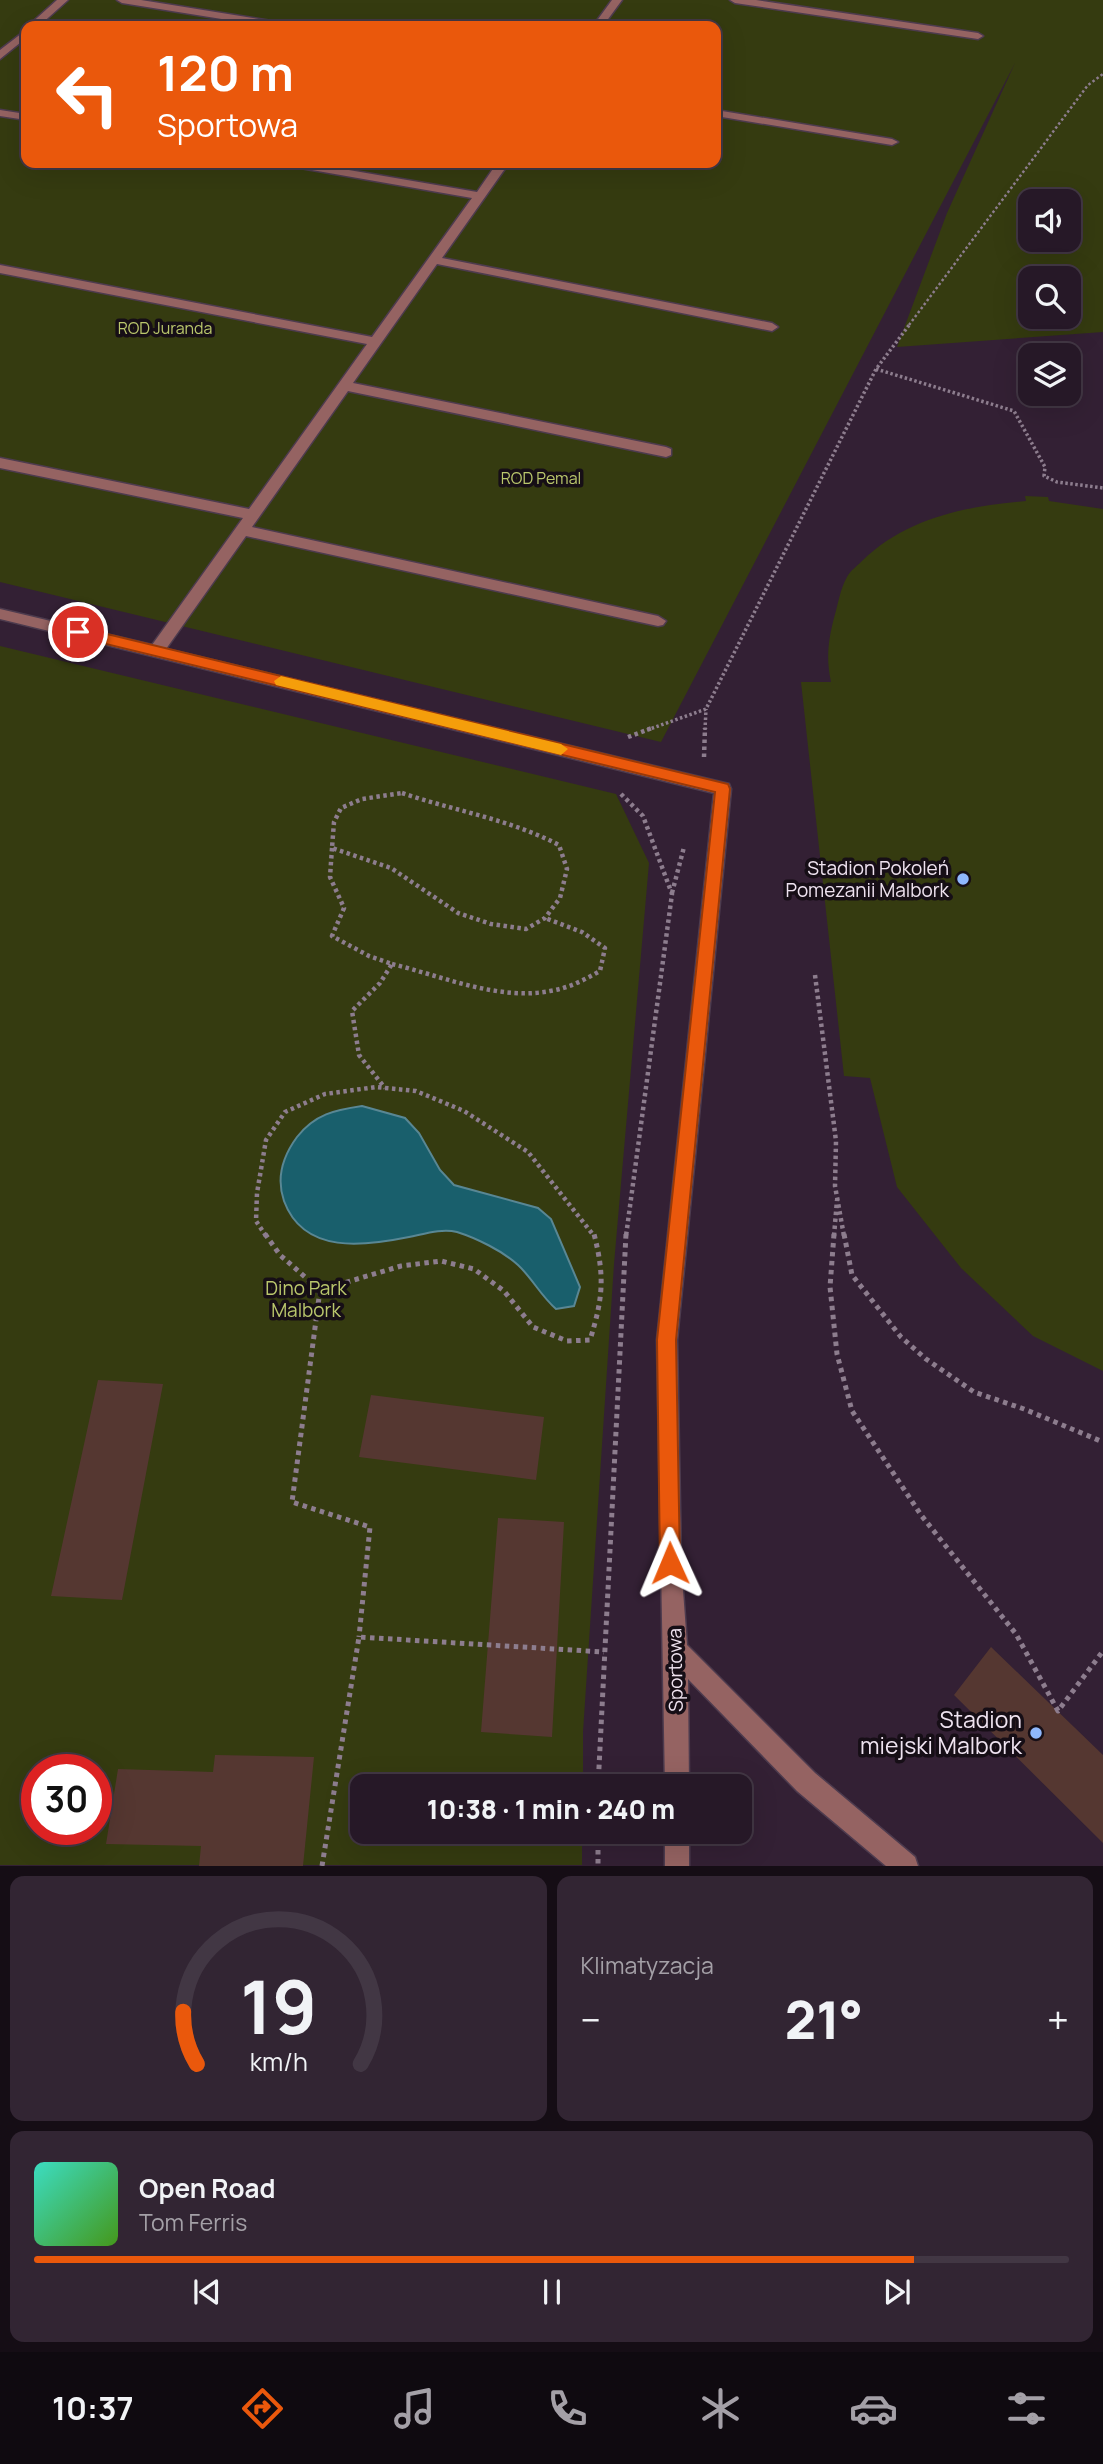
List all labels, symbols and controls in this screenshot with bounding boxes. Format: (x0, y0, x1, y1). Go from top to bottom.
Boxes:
text: 120 m (157, 39, 294, 106)
icon: left (42, 49, 133, 140)
text: Sportowa (157, 103, 298, 147)
map controls (1018, 189, 1081, 406)
button: sound (1018, 189, 1081, 252)
button: search (1018, 266, 1081, 329)
park label: ROD Juranda (118, 317, 212, 339)
button: layers (1018, 343, 1081, 406)
park label: ROD Pemal (501, 467, 581, 489)
pin (48, 602, 108, 662)
icon: arrive (59, 613, 97, 651)
place label: Stadion Pokoleń Pomezanii Malbork (785, 855, 950, 903)
marker: Stadion Pokoleń Pomezanii Malbork (955, 871, 971, 887)
park label: Dino Park Malbork (265, 1275, 347, 1323)
position arrow (633, 1526, 707, 1600)
street label: Sportowa (661, 1628, 689, 1712)
place label: Stadion miejski Malbork (860, 1703, 1023, 1761)
marker: Stadion miejski Malbork (1028, 1725, 1044, 1741)
speed limit sign: 30 (21, 1754, 112, 1845)
text: 10:38 · 1 min · 240 m (427, 1791, 675, 1827)
text: Klimatyzacja (581, 1949, 714, 1981)
text: 19 (240, 1957, 317, 2057)
text: 21° (785, 1984, 863, 2055)
text: − (581, 1993, 601, 2045)
text: + (1047, 1993, 1069, 2045)
text: km/h (249, 2044, 307, 2079)
text: Open Road (139, 2170, 275, 2206)
text: Tom Ferris (139, 2206, 247, 2238)
icon: previous (188, 2273, 226, 2311)
icon: pause (533, 2273, 571, 2311)
icon: next (878, 2273, 916, 2311)
icon: directions (238, 2384, 287, 2433)
icon: music (390, 2384, 439, 2433)
icon: phone (543, 2384, 592, 2433)
icon: climate (696, 2384, 745, 2433)
icon: car (849, 2384, 898, 2433)
icon: filters (1002, 2384, 1051, 2433)
text: 10:37 (52, 2386, 134, 2430)

